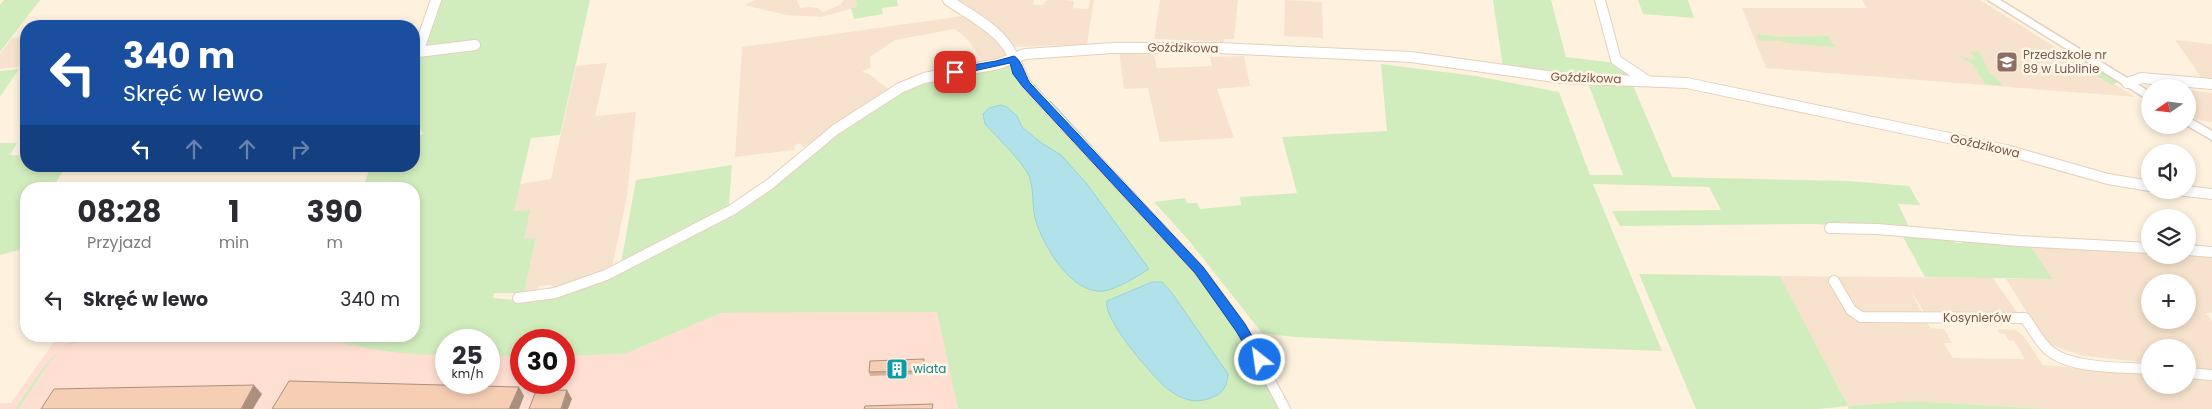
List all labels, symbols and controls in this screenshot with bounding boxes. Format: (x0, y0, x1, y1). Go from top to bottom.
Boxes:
text: 340 m (123, 31, 235, 80)
street label: Goździkowa (1147, 38, 1219, 57)
icon: left (40, 40, 105, 105)
place label: Przedszkole nr 89 w Lublinie (2023, 46, 2107, 77)
school or university icon: Przedszkole nr 89 w Lublinie (1995, 50, 2019, 74)
pin (934, 51, 976, 93)
icon: arrive (941, 58, 969, 86)
street label: Goździkowa (1550, 68, 1622, 87)
text: Skręć w lewo (123, 78, 263, 109)
north arrow (2141, 79, 2196, 134)
map controls (2141, 79, 2196, 394)
street label: Goździkowa (1949, 129, 2022, 162)
icon: left (127, 135, 155, 163)
icon: ahead (180, 135, 208, 163)
icon: ahead (233, 135, 261, 163)
icon: right (286, 135, 314, 163)
button: sound (2141, 144, 2196, 199)
text: 08:28 (77, 190, 161, 233)
text: 1 (228, 190, 240, 233)
text: 390 (307, 190, 363, 233)
button: layers (2141, 209, 2196, 264)
text: Przyjazd (87, 231, 152, 254)
text: min (219, 231, 249, 254)
text: m (326, 231, 343, 254)
button: + (2141, 274, 2196, 329)
icon: left (40, 286, 68, 314)
text: Skręć w lewo (83, 286, 208, 313)
text: 340 m (340, 286, 400, 313)
street label: Kosynierów (1943, 309, 2011, 326)
speed limit sign: 30 (510, 329, 575, 394)
position arrow (1233, 333, 1285, 385)
text: 25 (452, 338, 483, 373)
button: − (2141, 339, 2196, 394)
building icon: wiata (885, 357, 909, 381)
place label: wiata (913, 360, 946, 377)
text: km/h (452, 365, 483, 382)

